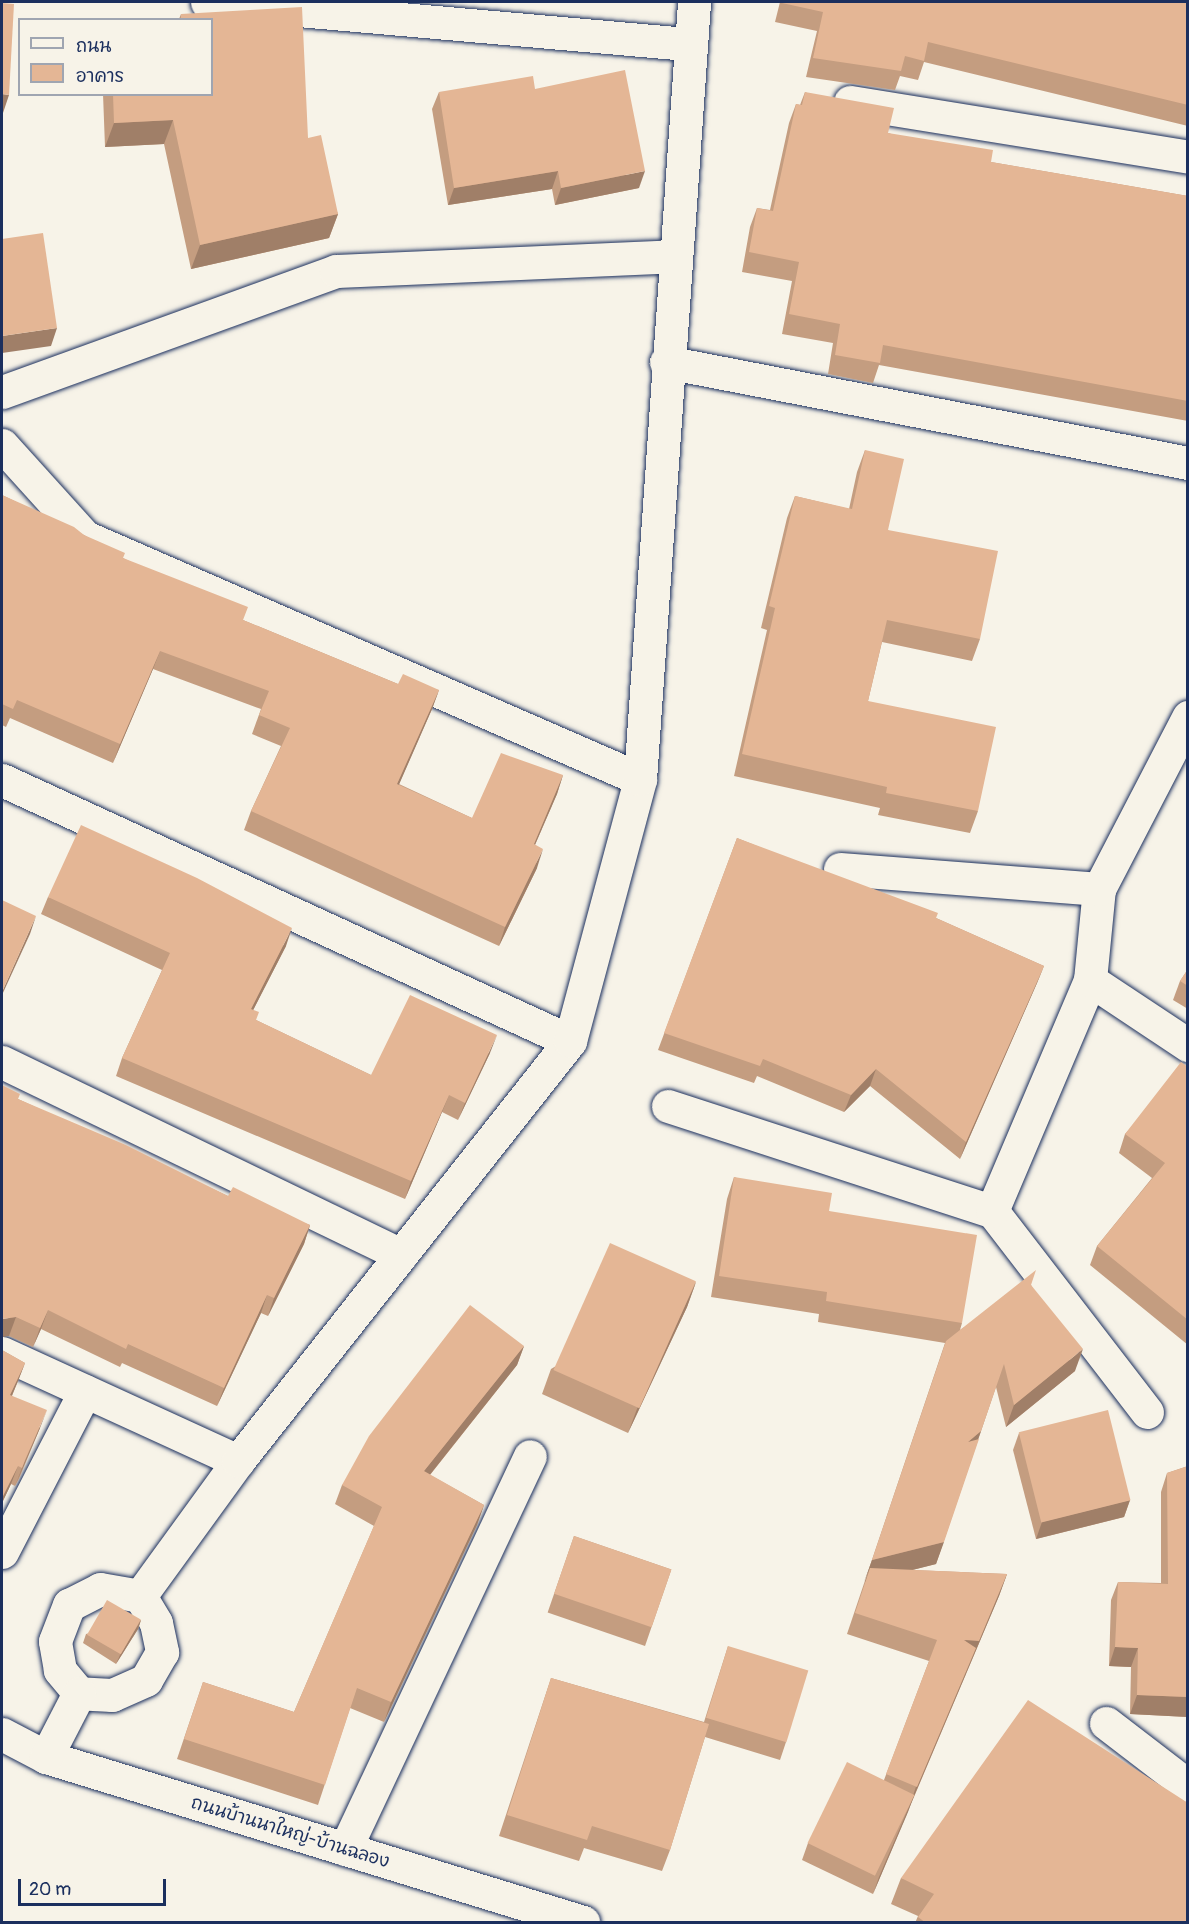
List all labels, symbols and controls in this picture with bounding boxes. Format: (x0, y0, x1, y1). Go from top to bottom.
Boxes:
legend (18, 18, 213, 96)
text: ถนน (76, 35, 111, 58)
text: อาคาร (76, 65, 124, 88)
street label: ถนนบ้านนาใหญ่-บ้านฉลอง (188, 1792, 392, 1874)
scale bar (21, 1867, 170, 1905)
text: 20 m (29, 1878, 71, 1901)

